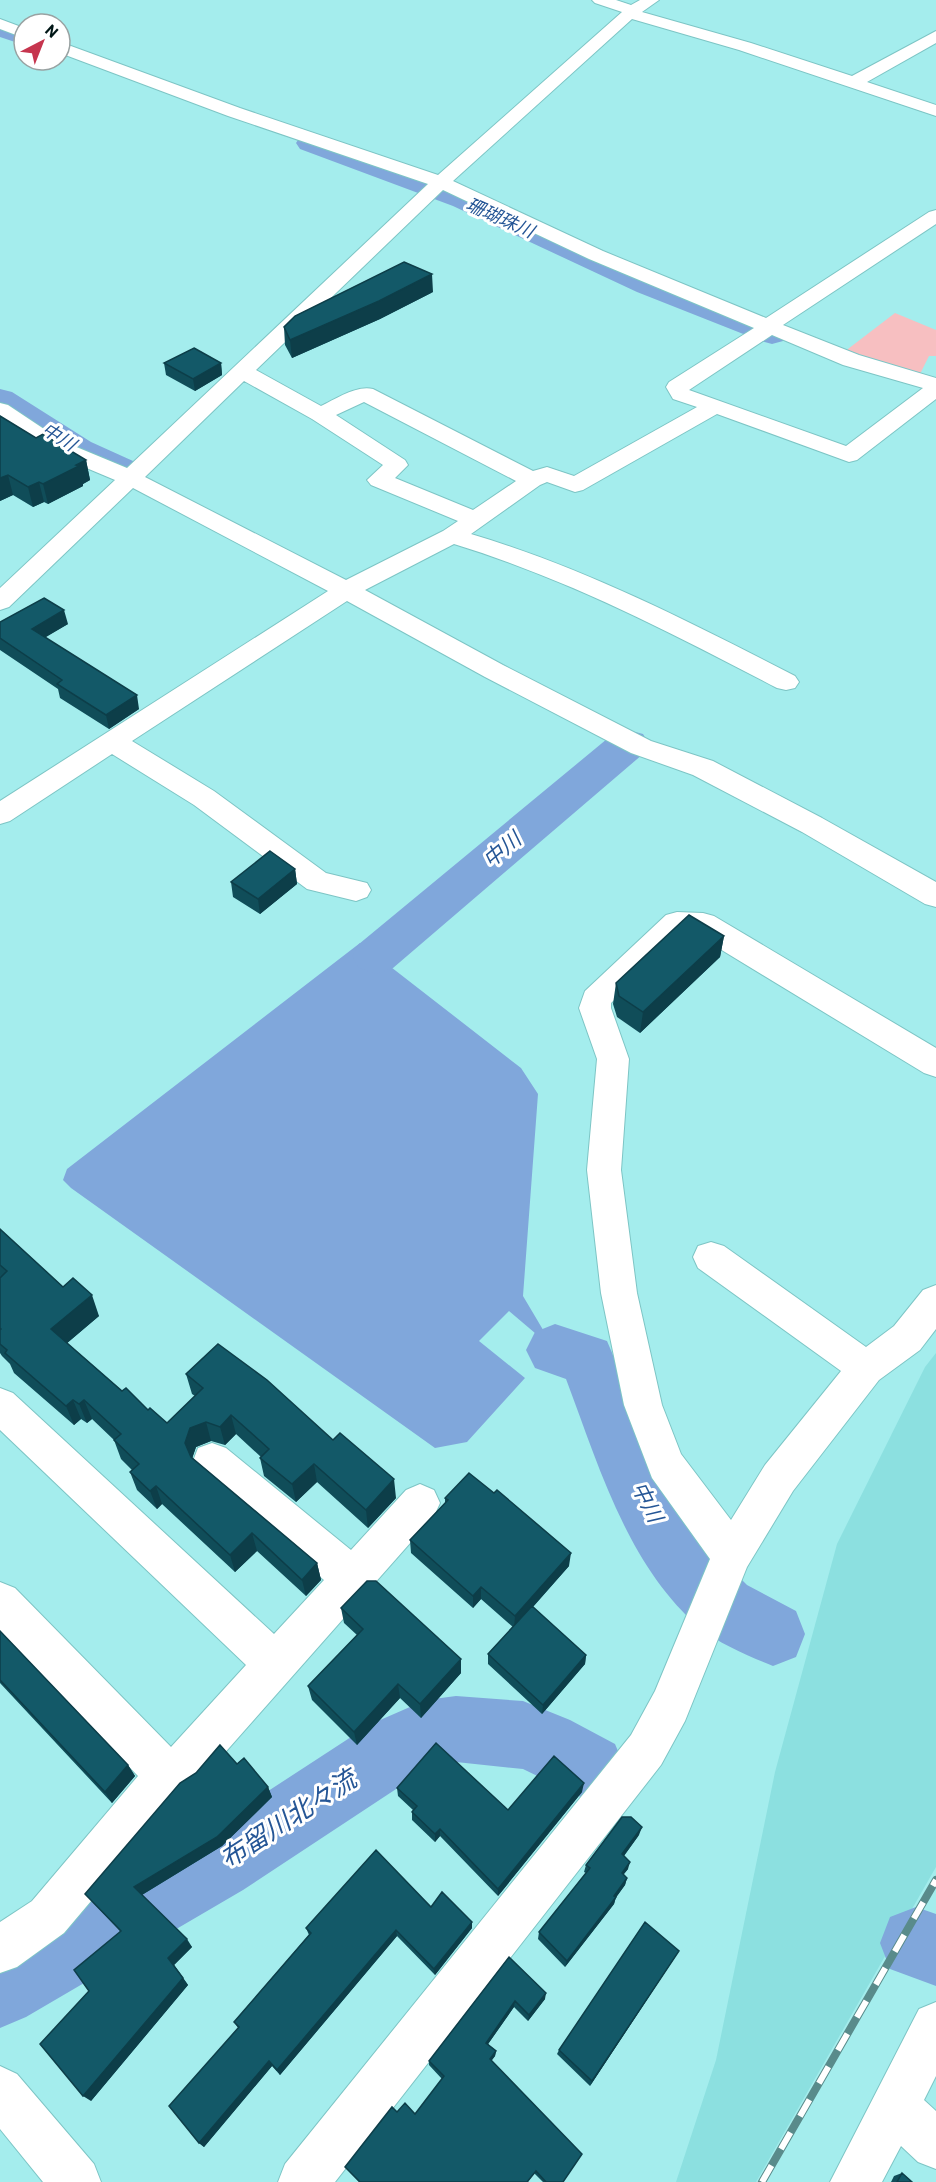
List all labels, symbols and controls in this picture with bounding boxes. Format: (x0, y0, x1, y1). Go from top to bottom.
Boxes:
north arrow (12, 12, 72, 72)
text: N (42, 20, 63, 41)
water label: 珊瑚珠川 (463, 192, 540, 243)
water label: 中川 (38, 417, 82, 456)
water label: 中川 (477, 824, 527, 872)
water label: 中川 (628, 1477, 670, 1527)
water label: 布留川北々流 (213, 1760, 364, 1873)

